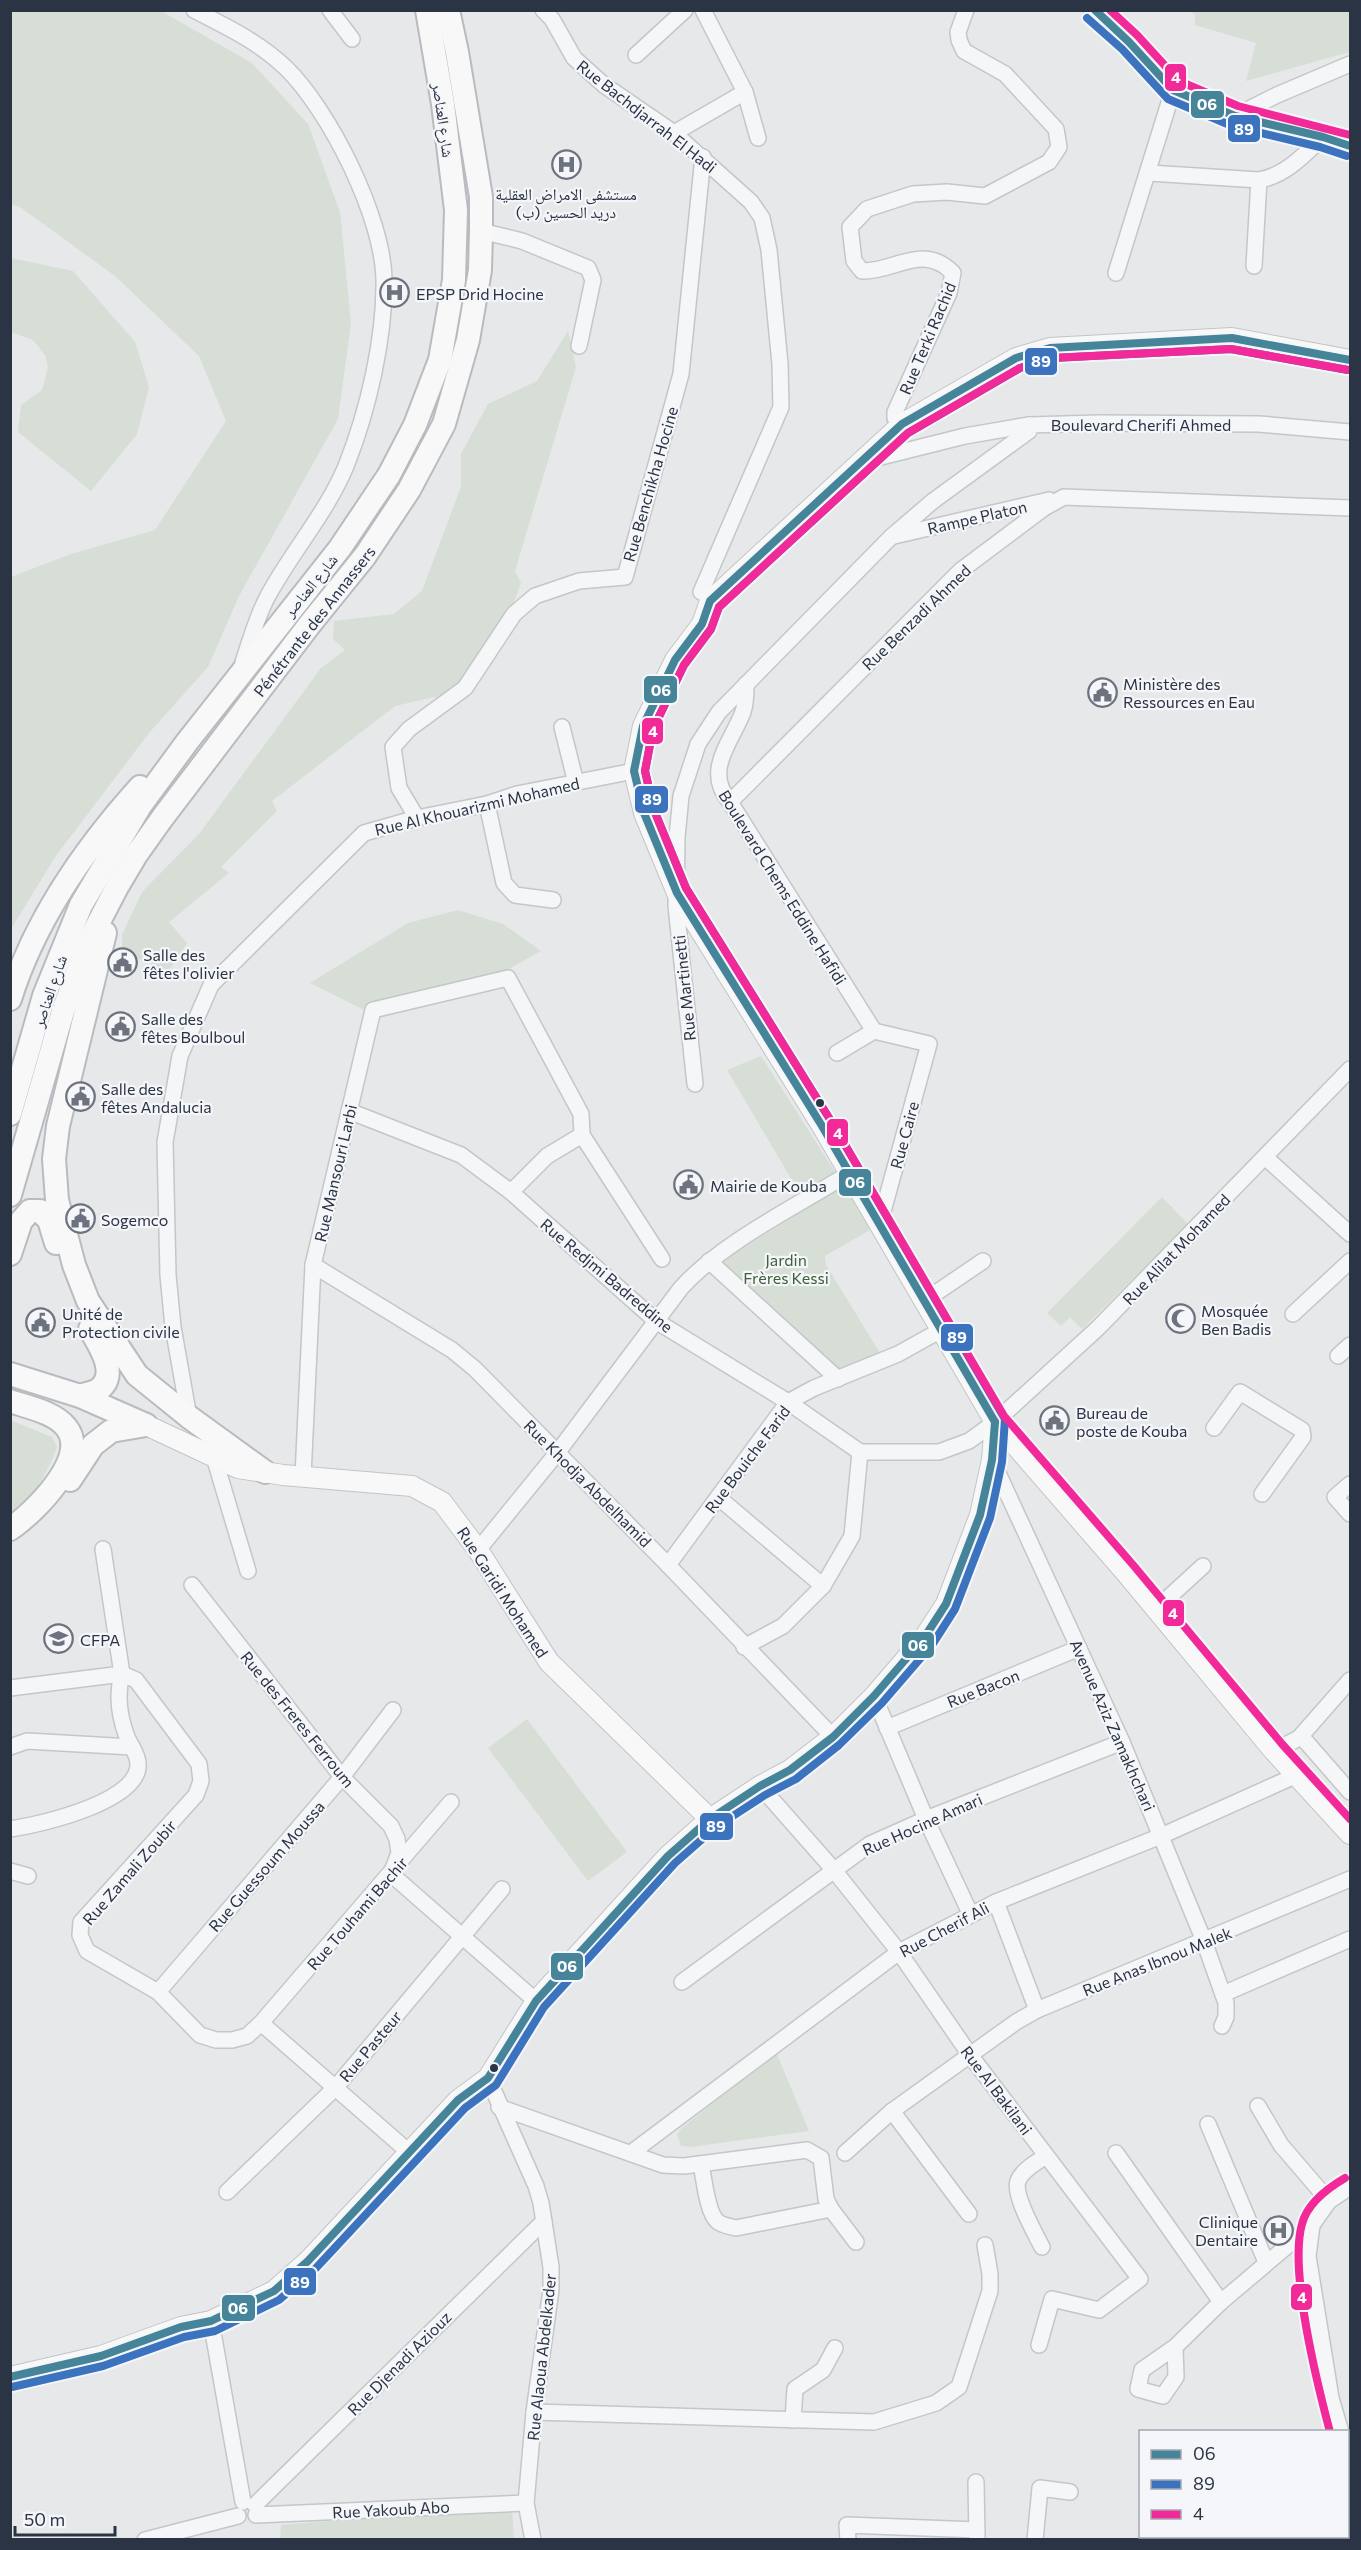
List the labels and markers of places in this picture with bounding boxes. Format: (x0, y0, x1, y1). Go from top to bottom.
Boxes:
hospital icon: مستشفى الامراض العقلية دريد الحسين (ب) (550, 149, 582, 181)
place label: مستشفى الامراض العقلية دريد الحسين (ب) (495, 184, 637, 223)
hospital icon: EPSP Drid Hocine (379, 277, 411, 309)
place label: EPSP Drid Hocine (416, 284, 544, 303)
place label: Ministère des Ressources en Eau (1123, 674, 1255, 711)
public building icon: Ministère des Ressources en Eau (1086, 676, 1118, 708)
place label: Salle des fêtes l'olivier (143, 945, 235, 982)
public building icon: Salle des fêtes l'olivier (106, 947, 138, 979)
place label: Salle des fêtes Boulboul (141, 1009, 245, 1046)
public building icon: Salle des fêtes Boulboul (104, 1011, 136, 1043)
place label: Salle des fêtes Andalucia (101, 1079, 212, 1116)
public building icon: Salle des fêtes Andalucia (64, 1081, 96, 1113)
unlabelled marker (814, 1097, 826, 1109)
public building icon: Mairie de Kouba (673, 1169, 705, 1201)
place label: Mairie de Kouba (710, 1176, 827, 1195)
public building icon: Sogemco (64, 1203, 96, 1235)
place label: Sogemco (101, 1210, 168, 1229)
place label: Mosquée Ben Badis (1201, 1301, 1271, 1338)
mosque icon: Mosquée Ben Badis (1164, 1303, 1196, 1335)
place label: Unité de Protection civile (62, 1304, 180, 1341)
public building icon: Unité de Protection civile (25, 1306, 57, 1338)
place label: Bureau de poste de Kouba (1076, 1403, 1187, 1440)
public building icon: Bureau de poste de Kouba (1039, 1405, 1071, 1437)
school or university icon: CFPA (43, 1623, 75, 1655)
place label: CFPA (80, 1630, 120, 1649)
unlabelled marker (488, 2062, 500, 2074)
place label: Clinique Dentaire (1195, 2212, 1258, 2249)
hospital icon: Clinique Dentaire (1263, 2214, 1295, 2246)

